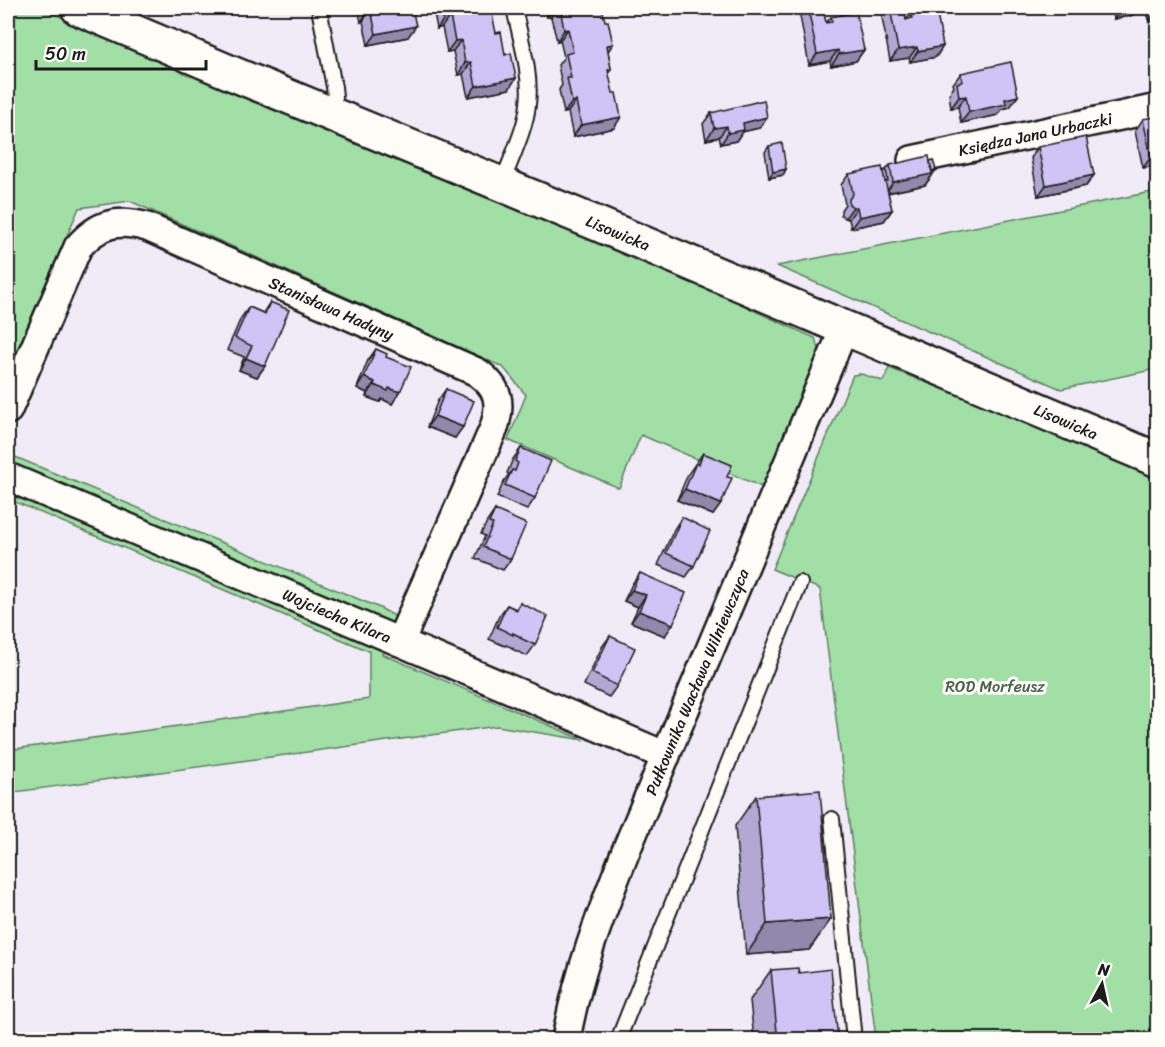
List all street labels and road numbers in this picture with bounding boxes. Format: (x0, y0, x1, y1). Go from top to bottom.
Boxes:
street label: Księdza Jana Urbaczki (956, 104, 1116, 165)
street label: Lisowicka (581, 207, 655, 259)
street label: Stanisława Hadyny (264, 268, 399, 349)
street label: Lisowicka (1029, 395, 1103, 448)
street label: Pułkownika Wacława Wilniewczyca (637, 563, 758, 800)
street label: Wojciecha Kilara (278, 580, 396, 652)

